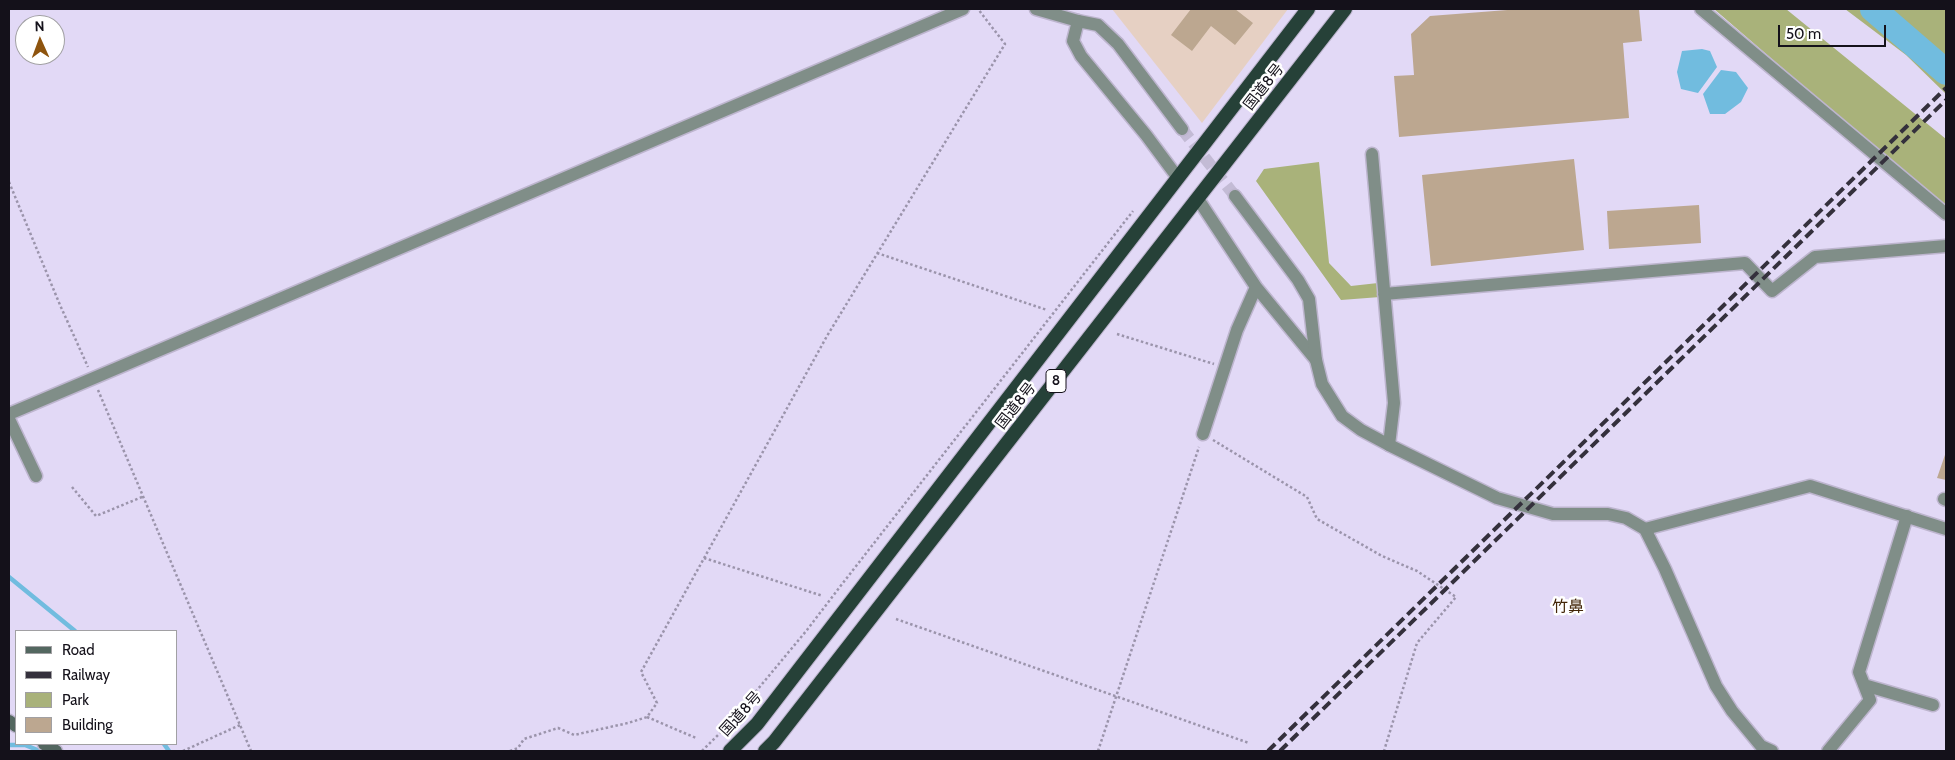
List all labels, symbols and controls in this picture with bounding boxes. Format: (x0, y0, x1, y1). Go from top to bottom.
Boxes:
north arrow (15, 15, 65, 65)
scale bar (1780, 15, 1888, 47)
text: N (34, 17, 45, 35)
text: 50 m (1786, 25, 1821, 43)
street label: 国道8号 (1240, 60, 1288, 114)
road number: 8 (1046, 370, 1066, 392)
street label: 国道8号 (992, 379, 1040, 433)
district label: 竹鼻 (1552, 597, 1584, 617)
legend (15, 630, 178, 745)
text: Road (62, 641, 95, 659)
text: Railway (62, 666, 110, 684)
street label: 国道8号 (716, 688, 766, 740)
text: Park (62, 691, 89, 709)
text: Building (62, 716, 113, 734)

